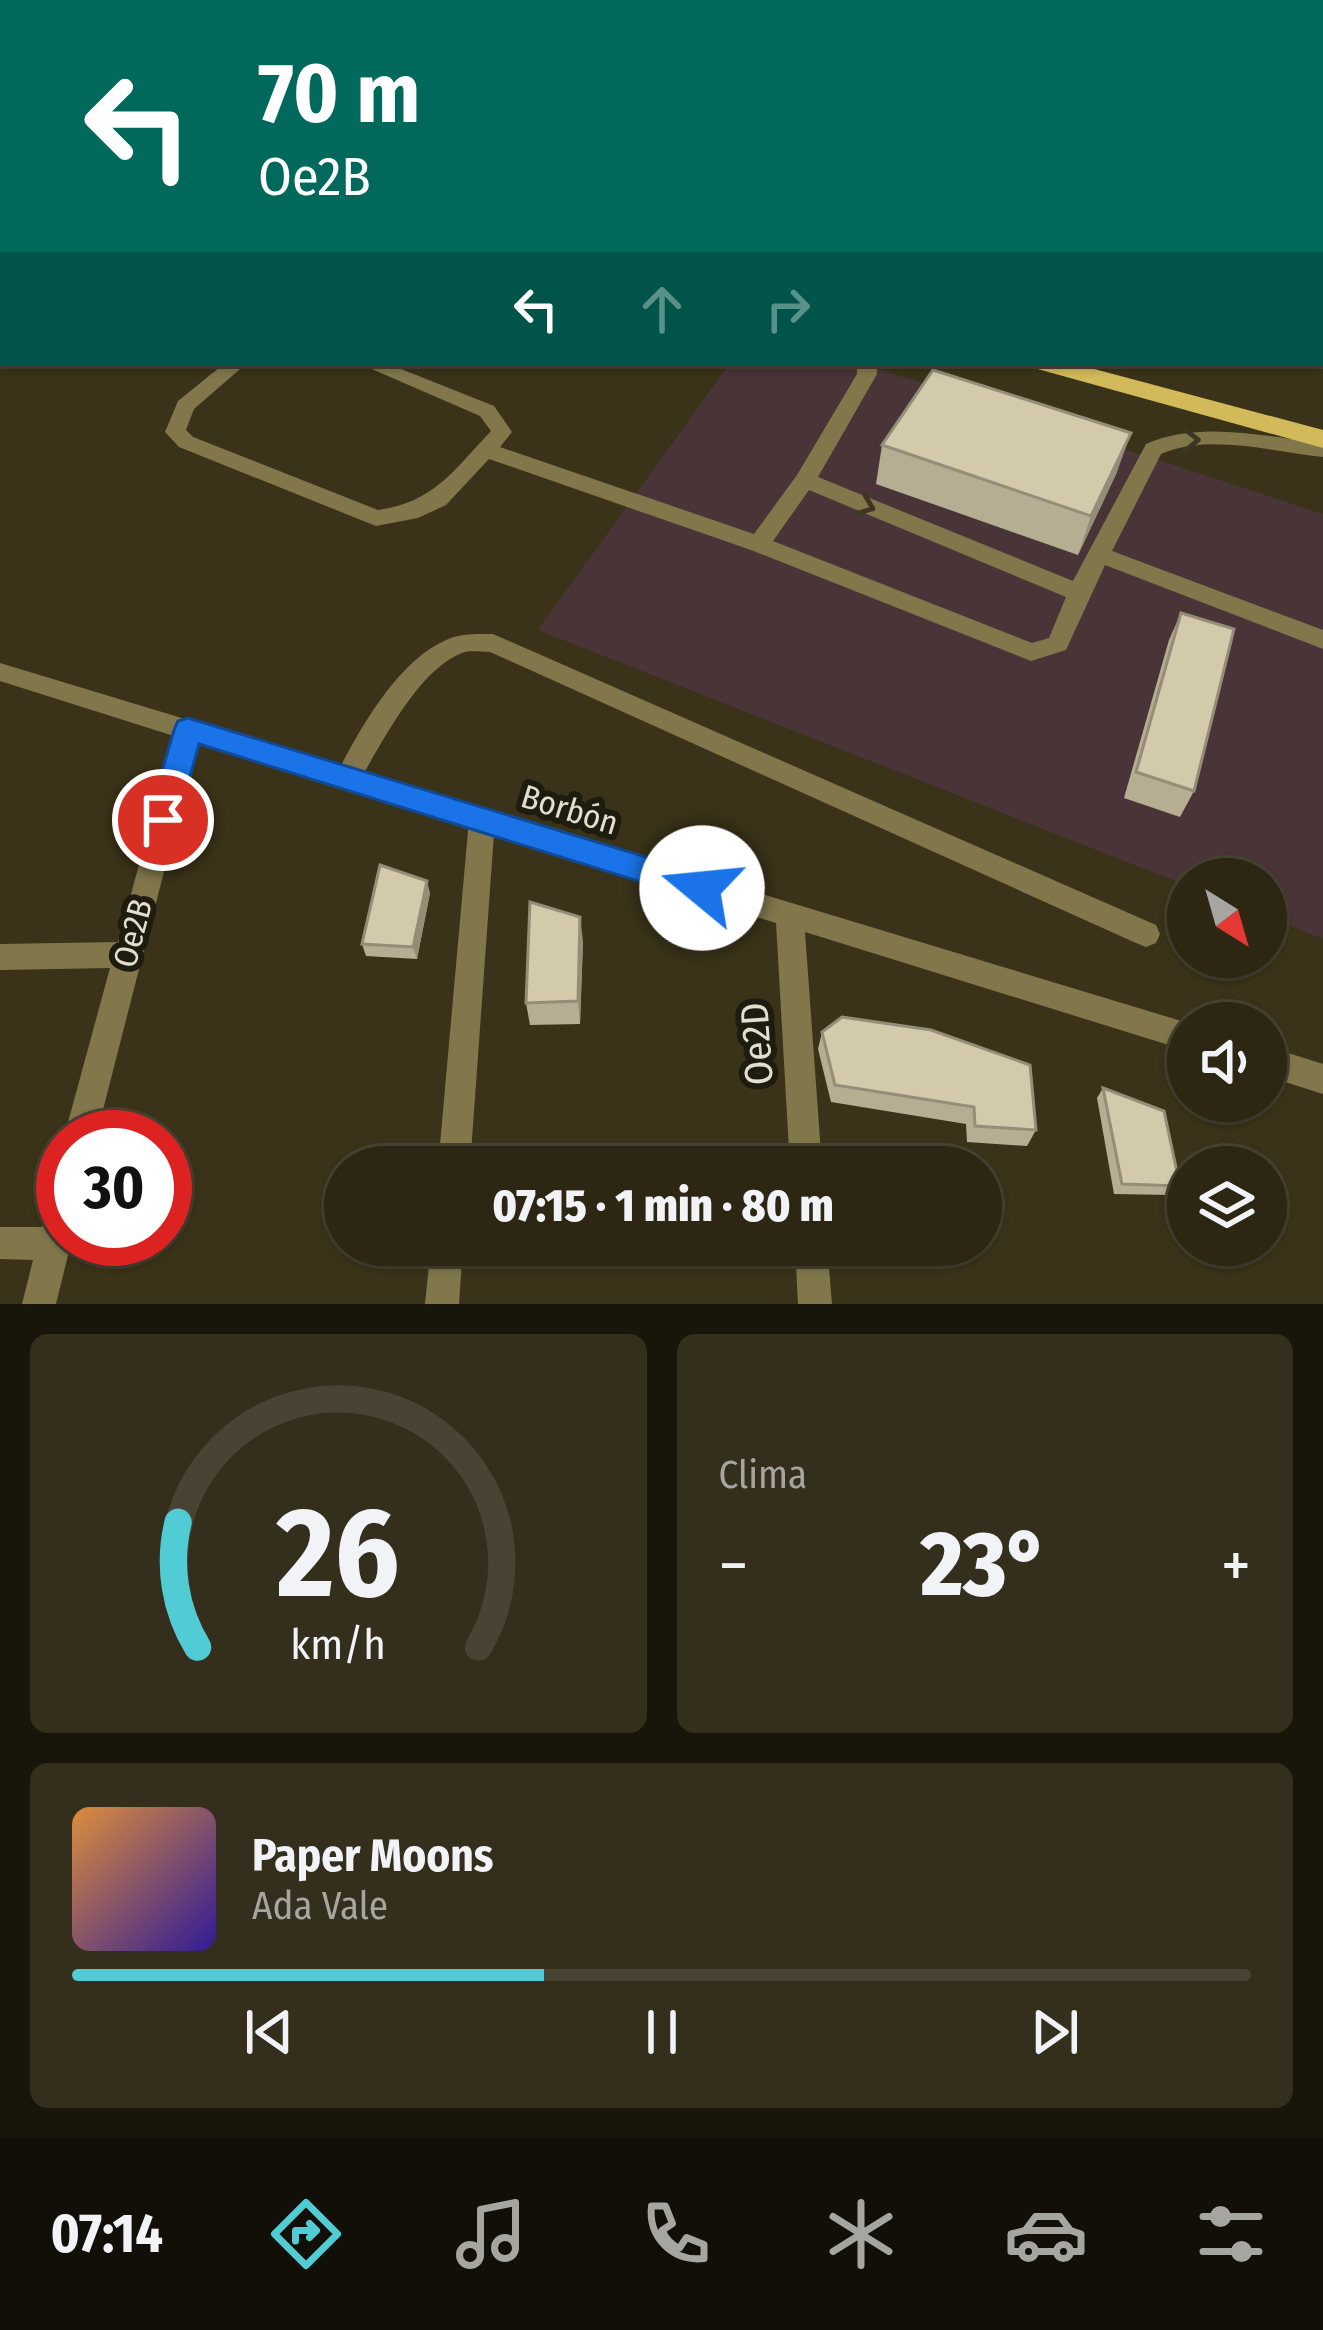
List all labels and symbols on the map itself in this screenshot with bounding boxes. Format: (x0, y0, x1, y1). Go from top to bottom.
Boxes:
one-way arrow (1182, 427, 1200, 453)
one-way arrow (855, 492, 876, 516)
pin (112, 769, 214, 871)
street label: Borbón (516, 776, 623, 844)
position arrow (639, 825, 765, 951)
north arrow (1167, 858, 1287, 978)
street label: Oe2B (105, 895, 161, 972)
street label: Oe2D (731, 1001, 783, 1087)
speed limit sign: 30 (36, 1110, 192, 1266)

